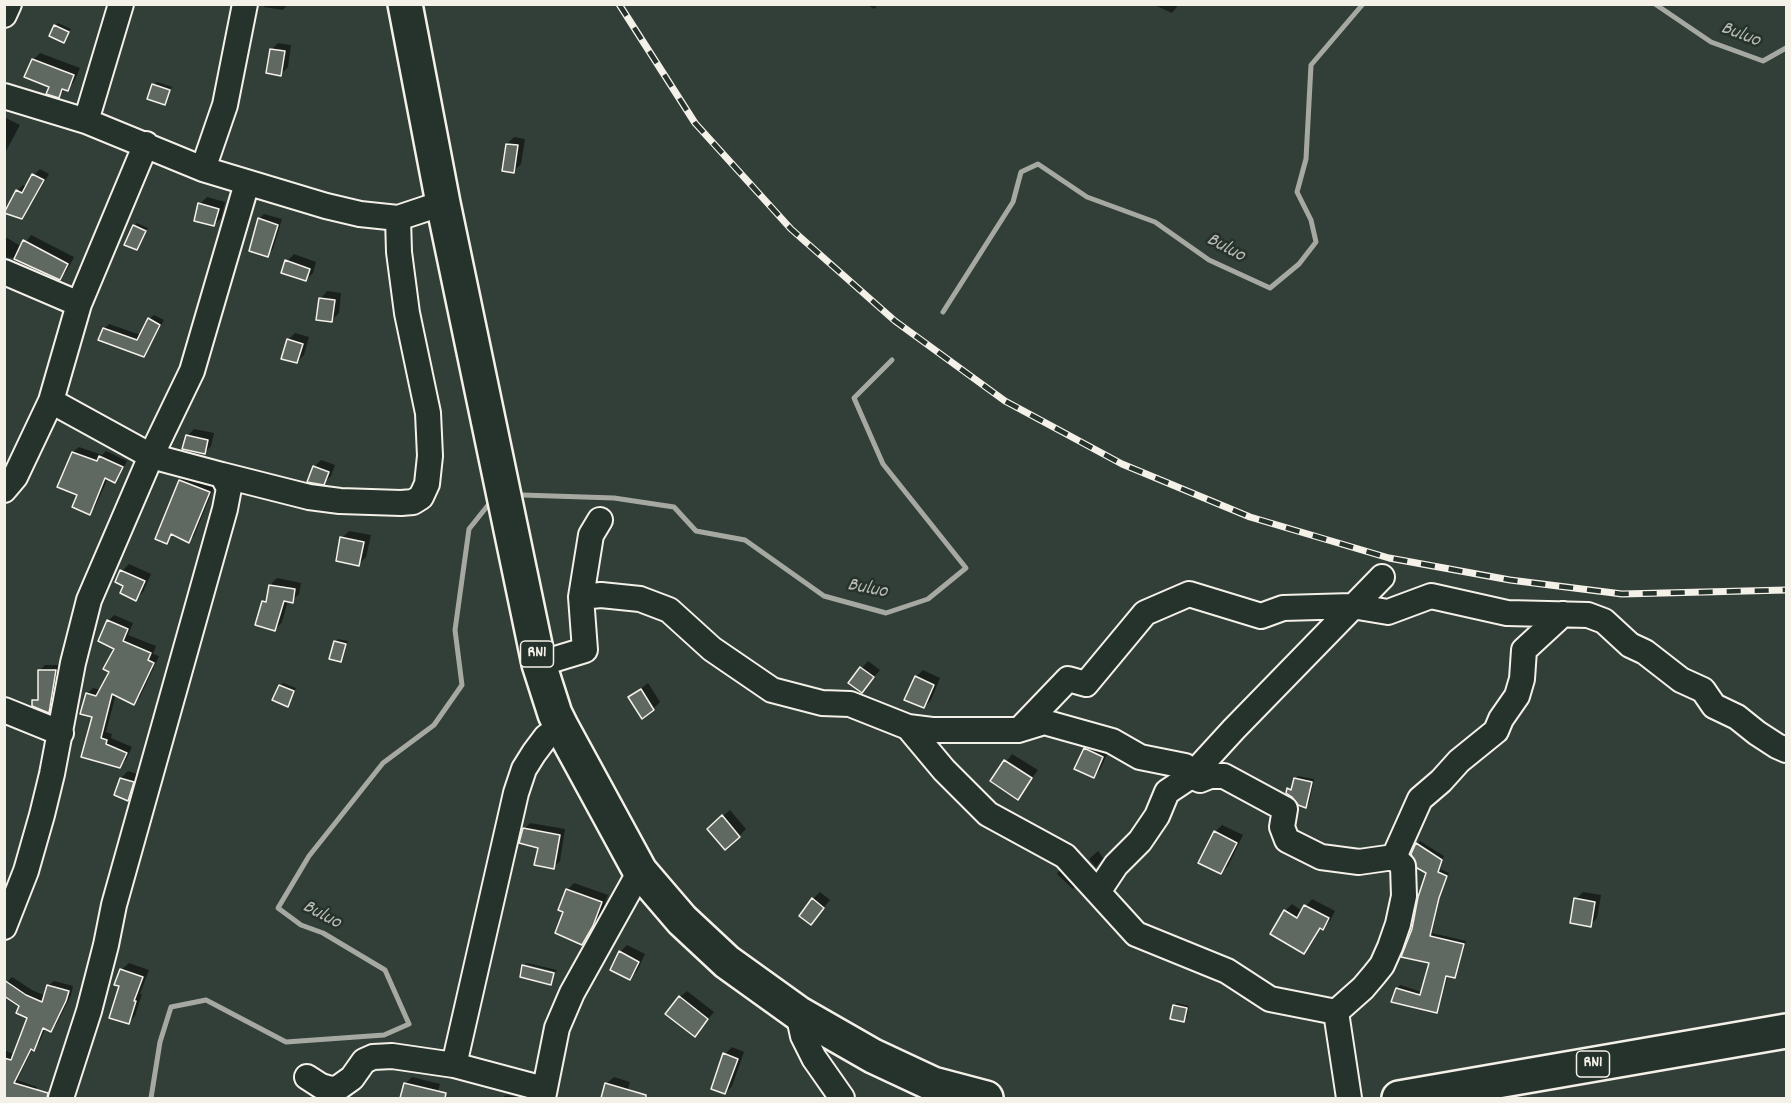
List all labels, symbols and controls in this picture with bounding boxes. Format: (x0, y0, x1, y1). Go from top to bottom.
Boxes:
water label: Buluo (1717, 18, 1763, 54)
water label: Buluo (1202, 229, 1248, 269)
water label: Buluo (845, 574, 889, 606)
road number: RN1 (520, 641, 554, 667)
water label: Buluo (298, 896, 344, 936)
road number: RN1 (1576, 1051, 1610, 1077)

